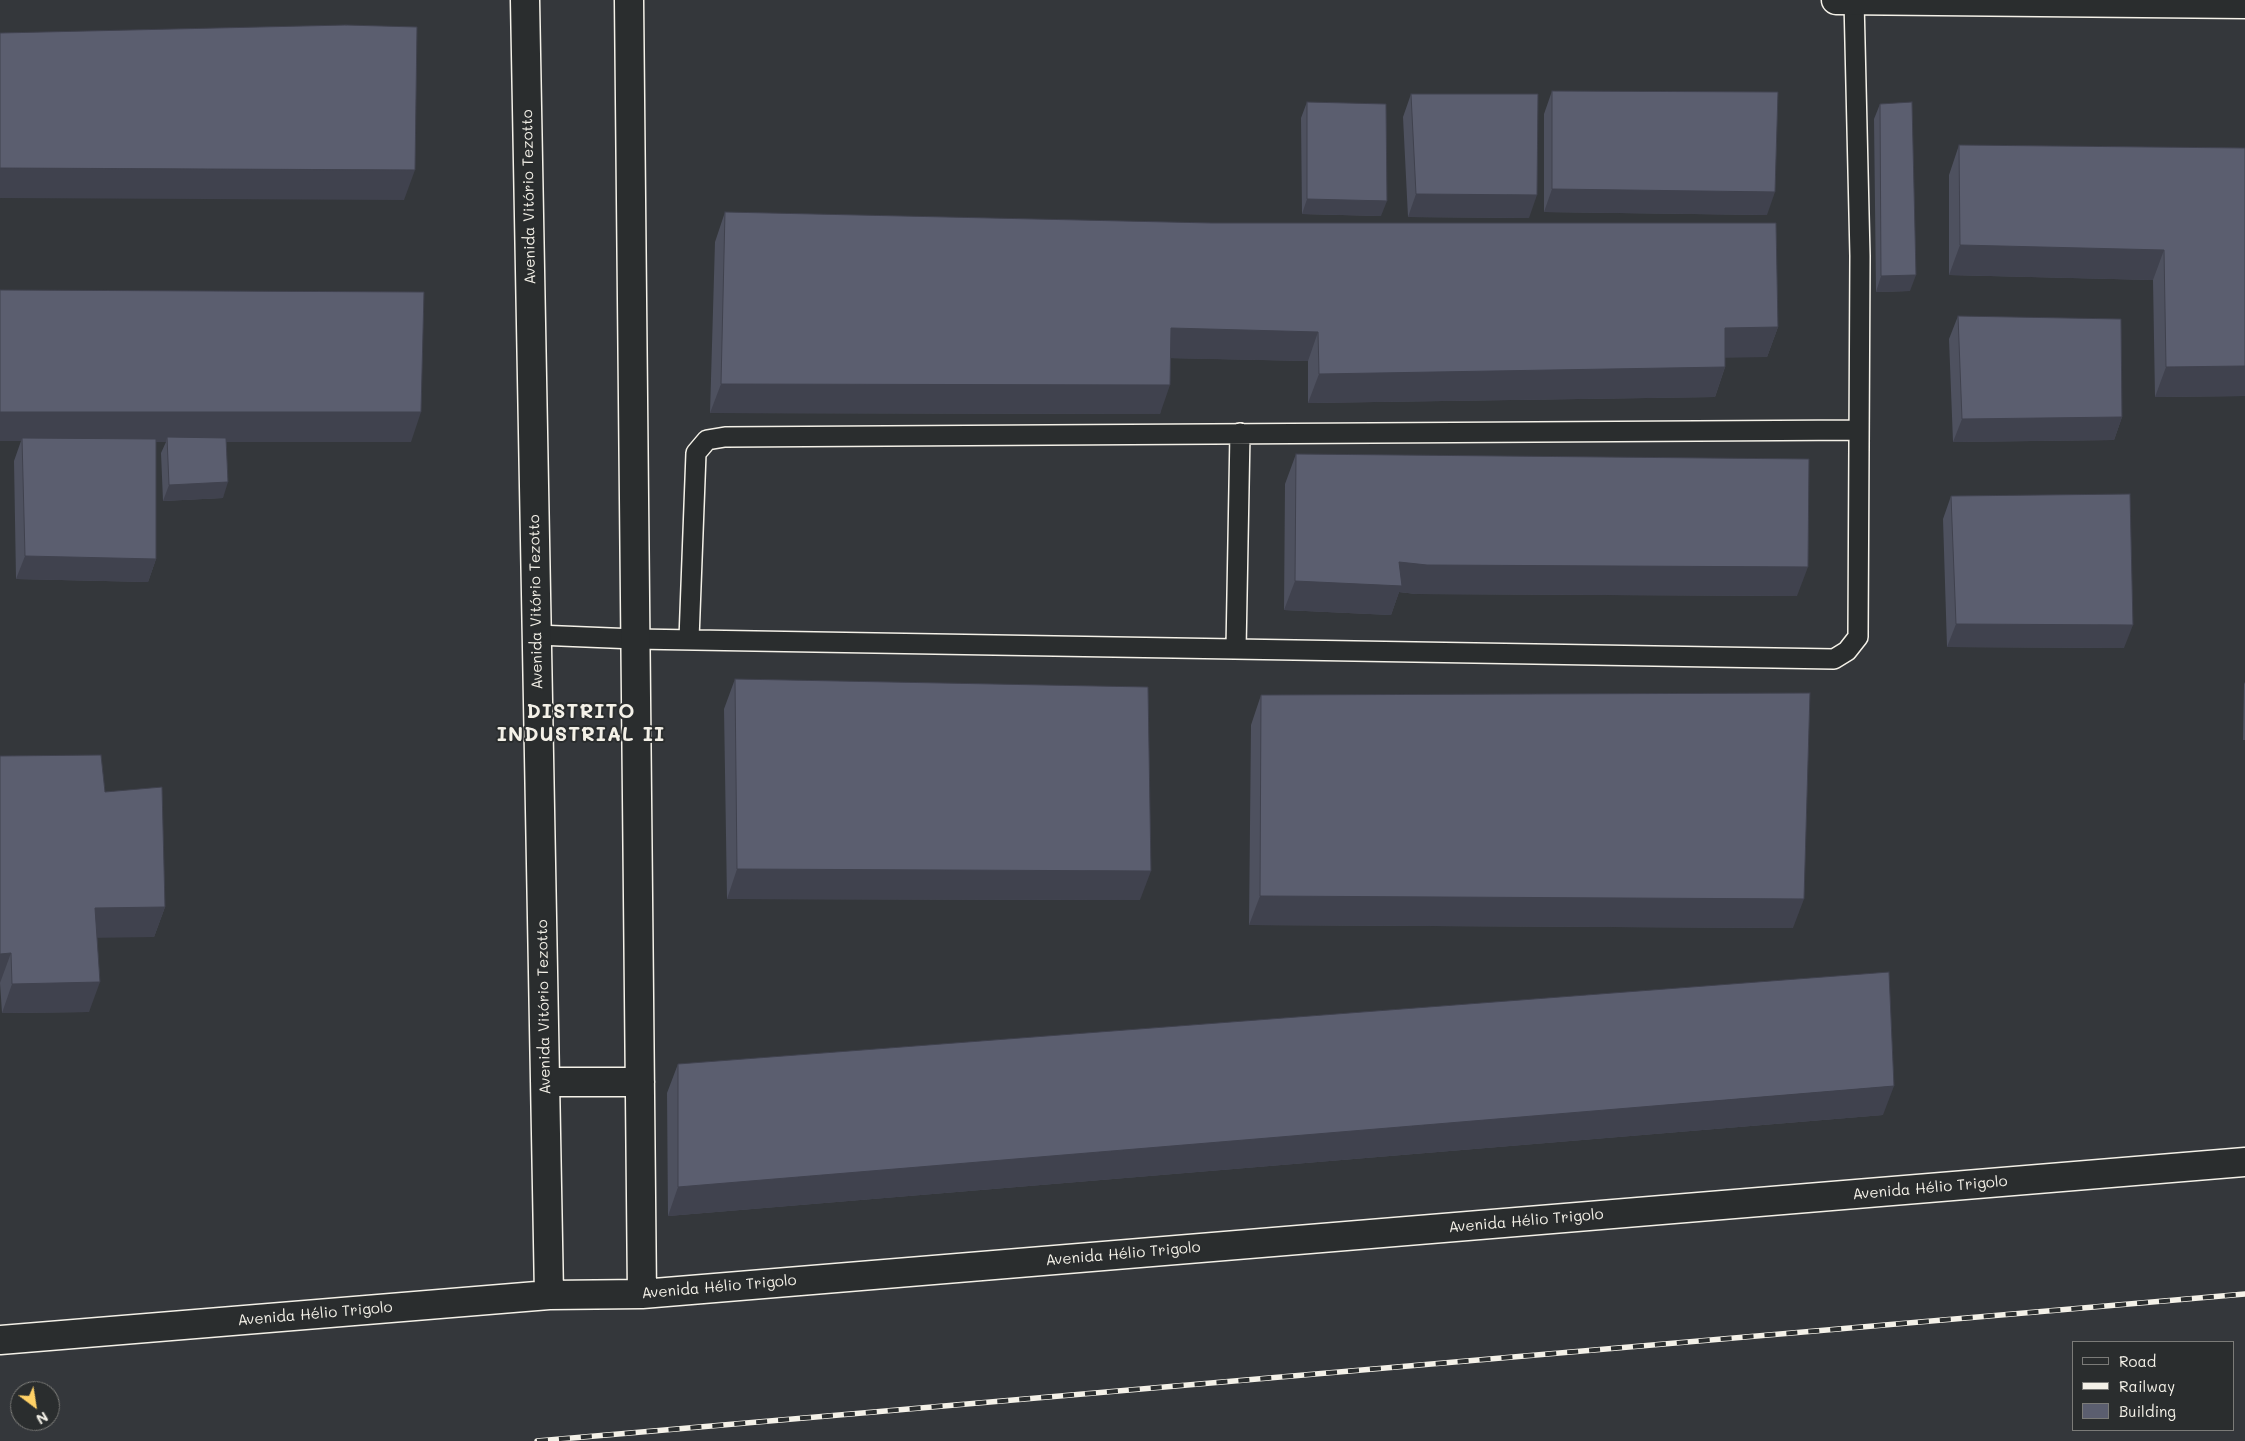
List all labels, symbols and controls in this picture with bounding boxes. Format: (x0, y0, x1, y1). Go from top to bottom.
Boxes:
street label: Avenida Vitório Tezotto (518, 109, 540, 285)
street label: Avenida Vitório Tezotto (525, 514, 547, 690)
district label: DISTRITO INDUSTRIAL II (495, 700, 667, 747)
street label: Avenida Vitório Tezotto (533, 919, 555, 1095)
street label: Avenida Hélio Trigolo (1852, 1172, 2008, 1204)
street label: Avenida Hélio Trigolo (1448, 1205, 1604, 1237)
street label: Avenida Hélio Trigolo (1045, 1238, 1201, 1270)
street label: Avenida Hélio Trigolo (641, 1271, 797, 1303)
street label: Avenida Hélio Trigolo (237, 1298, 393, 1330)
legend (2072, 1341, 2235, 1431)
text: Road (2119, 1351, 2156, 1371)
text: Railway (2119, 1376, 2175, 1396)
north arrow (10, 1381, 60, 1431)
text: Building (2119, 1401, 2176, 1421)
text: N (33, 1408, 52, 1429)

